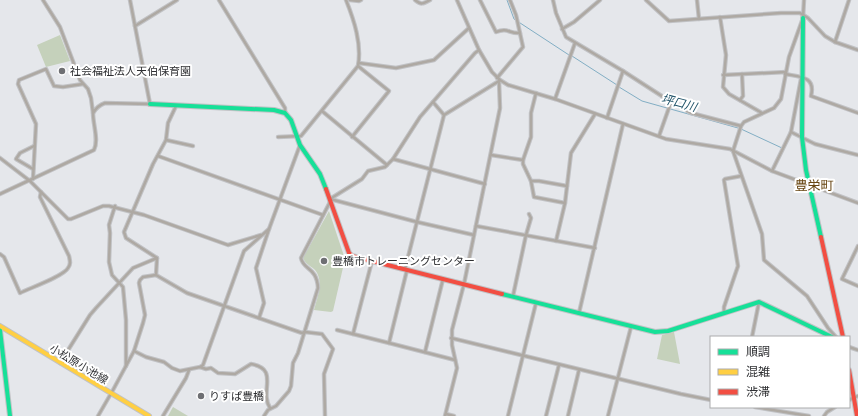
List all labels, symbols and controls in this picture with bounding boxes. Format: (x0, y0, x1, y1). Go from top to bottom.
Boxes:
place label: 社会福祉法人天伯保育園 (70, 64, 191, 78)
marker: 社会福祉法人天伯保育園 (57, 66, 67, 76)
water label: 坪口川 (660, 91, 700, 115)
district label: 豊栄町 (794, 176, 834, 194)
place label: 豊橋市トレーニングセンター (332, 254, 475, 268)
marker: 豊橋市トレーニングセンター (319, 256, 329, 266)
legend (710, 336, 850, 408)
street label: 小松原小池線 (47, 341, 111, 387)
text: 順調 (746, 344, 770, 359)
text: 混雑 (746, 364, 770, 379)
text: 渋滞 (746, 384, 770, 399)
place label: りすぱ豊橋 (209, 389, 264, 403)
marker: りすぱ豊橋 (196, 391, 206, 401)

